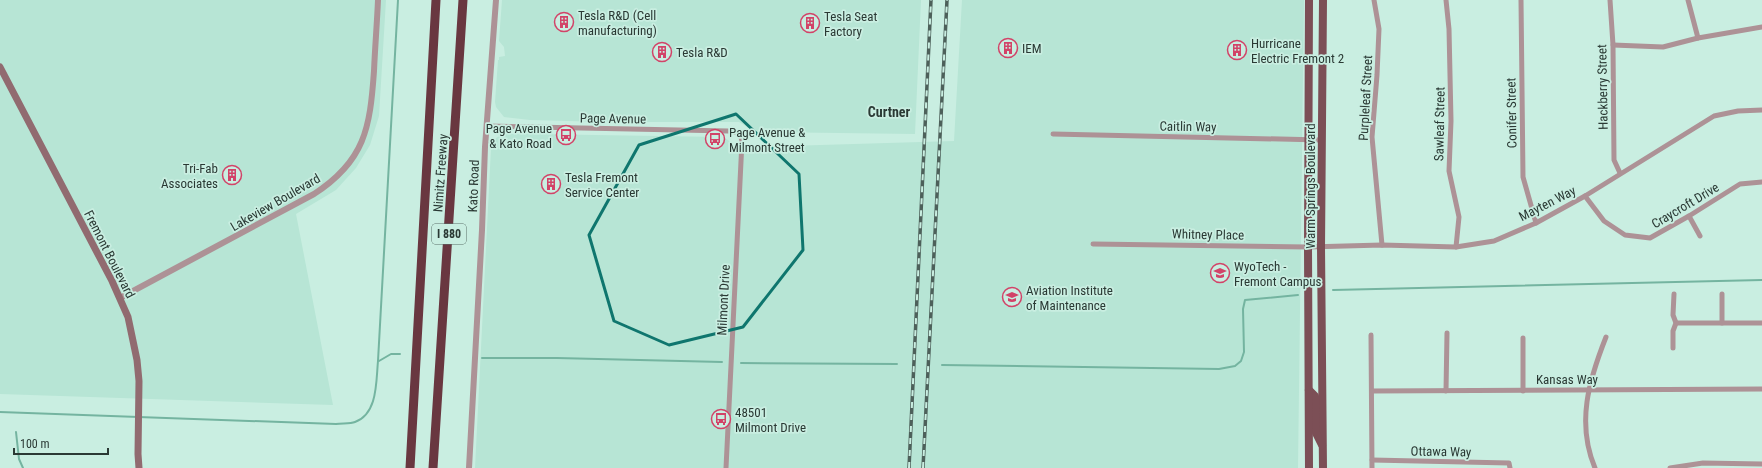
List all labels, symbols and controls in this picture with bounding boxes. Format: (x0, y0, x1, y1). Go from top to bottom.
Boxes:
place label: Tesla R&D (Cell manufacturing) (578, 8, 657, 38)
place label: Tesla Seat Factory (824, 9, 877, 39)
building icon: Tesla R&D (Cell manufacturing) (553, 11, 575, 33)
building icon: Tesla Seat Factory (799, 12, 821, 34)
place label: Hurricane Electric Fremont 2 (1251, 36, 1344, 66)
building icon: IEM (997, 37, 1019, 59)
building icon: Hurricane Electric Fremont 2 (1226, 39, 1248, 61)
building icon: Tesla R&D (651, 41, 673, 63)
place label: IEM (1022, 41, 1042, 56)
street label: Hackberry Street (1594, 44, 1611, 130)
place label: Tesla R&D (676, 45, 728, 60)
street label: Purpleleaf Street (1356, 55, 1375, 141)
street label: Conifer Street (1503, 77, 1520, 148)
street label: Sawleaf Street (1431, 87, 1448, 161)
district label: Curtner (868, 104, 911, 120)
street label: Page Avenue (580, 110, 646, 127)
street label: Caitlin Way (1159, 119, 1217, 135)
place label: Page Avenue & Kato Road (486, 121, 552, 151)
street label: Warm Springs Boulevard (1303, 123, 1318, 249)
bus stop icon: Page Avenue & Kato Road (555, 124, 577, 146)
place label: Page Avenue & Milmont Street (729, 125, 805, 155)
bus stop icon: Page Avenue & Milmont Street (704, 128, 726, 150)
street label: Nimitz Freeway (430, 133, 451, 213)
street label: Kato Road (465, 159, 482, 213)
place label: Tri-Fab Associates (161, 161, 218, 191)
building icon: Tri-Fab Associates (221, 164, 243, 186)
place label: Tesla Fremont Service Center (565, 170, 639, 200)
street label: Lakeview Boulevard (228, 171, 323, 234)
building icon: Tesla Fremont Service Center (540, 173, 562, 195)
street label: Craycroft Drive (1649, 179, 1722, 231)
street label: Mayten Way (1516, 182, 1579, 224)
street label: Fremont Boulevard (81, 208, 138, 301)
road number: I 880 (432, 224, 466, 244)
street label: Whitney Place (1172, 226, 1244, 243)
place label: WyoTech - Fremont Campus (1234, 259, 1322, 289)
school or university icon: WyoTech - Fremont Campus (1209, 262, 1231, 284)
street label: Milmont Drive (714, 264, 733, 336)
place label: Aviation Institute of Maintenance (1026, 283, 1113, 313)
school or university icon: Aviation Institute of Maintenance (1001, 286, 1023, 308)
street label: Kansas Way (1536, 372, 1599, 387)
place label: 48501 Milmont Drive (735, 405, 806, 435)
bus stop icon: 48501 Milmont Drive (710, 408, 732, 430)
scale bar (14, 430, 108, 456)
text: 100 m (20, 437, 50, 451)
street label: Ottawa Way (1411, 443, 1472, 460)

